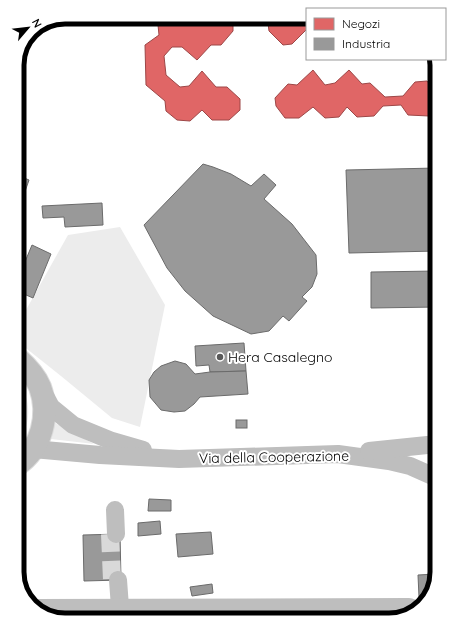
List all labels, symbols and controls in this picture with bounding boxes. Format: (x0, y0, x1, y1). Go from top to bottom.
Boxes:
north arrow (8, 8, 48, 48)
legend (306, 8, 446, 60)
text: N (29, 16, 45, 30)
text: Negozi (342, 16, 380, 31)
text: Industria (342, 36, 390, 51)
place label: Hera Casalegno (228, 348, 333, 366)
marker: Hera Casalegno (215, 352, 225, 362)
street label: Via della Cooperazione (199, 447, 349, 467)

